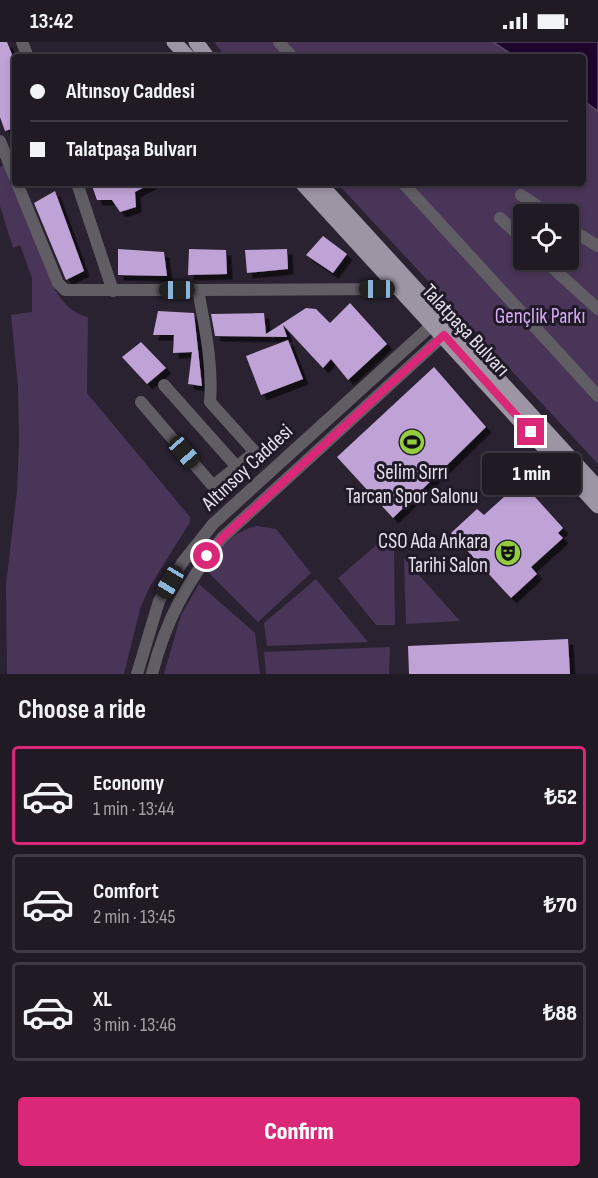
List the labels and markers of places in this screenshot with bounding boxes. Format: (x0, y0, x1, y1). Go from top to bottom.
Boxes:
sports icon: Selim Sırrı Tarcan Spor Salonu (397, 427, 427, 457)
place label: Selim Sırrı Tarcan Spor Salonu (346, 460, 478, 509)
place label: CSO Ada Ankara Tarihi Salon (378, 529, 488, 578)
theatre icon: CSO Ada Ankara Tarihi Salon (493, 538, 523, 568)

